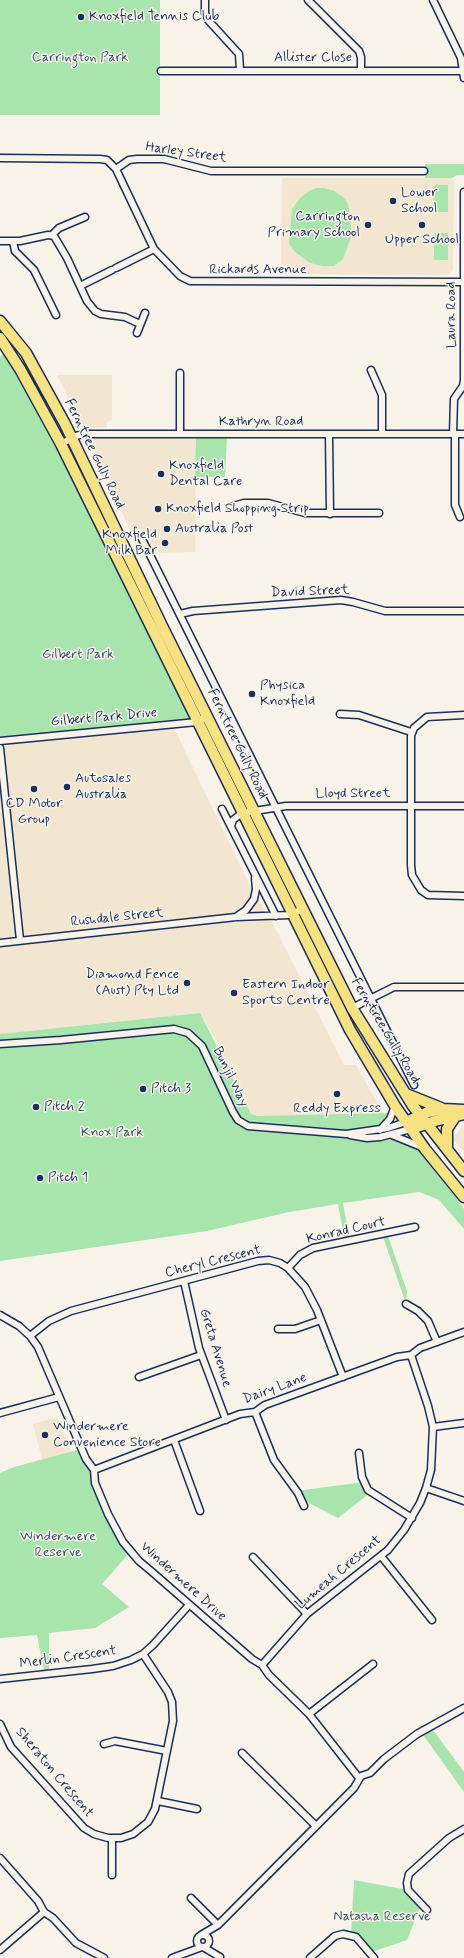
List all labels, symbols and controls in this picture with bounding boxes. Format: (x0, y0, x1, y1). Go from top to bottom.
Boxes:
place label: Knoxfield Tennis Club (89, 9, 219, 25)
marker: Knoxfield Tennis Club (76, 12, 86, 22)
park label: Carrington Park (32, 50, 128, 66)
street label: Allister Close (274, 50, 352, 66)
street label: Harley Street (144, 139, 228, 167)
place label: Lower School (401, 185, 438, 218)
marker: Lower School (388, 196, 398, 206)
place label: Carrington Primary School (268, 209, 360, 242)
marker: Carrington Primary School (363, 220, 373, 230)
marker: Upper School (417, 220, 427, 230)
place label: Upper School (385, 232, 459, 248)
street label: Rickards Avenue (209, 262, 307, 278)
street label: Laura Road (444, 282, 460, 348)
street label: Ferntree Gully Road (60, 396, 128, 512)
street label: Kathryn Road (219, 414, 303, 430)
place label: Knoxfield Dental Care (169, 458, 242, 490)
marker: Knoxfield Dental Care (156, 469, 166, 479)
place label: Knoxfield Shopping Strip (166, 501, 309, 517)
marker: Knoxfield Shopping Strip (153, 504, 163, 514)
place label: Australia Post (175, 521, 253, 537)
marker: Australia Post (162, 524, 172, 534)
place label: Knoxfield Milk Bar (102, 527, 157, 560)
marker: Knoxfield Milk Bar (160, 538, 170, 548)
street label: David Street (271, 582, 349, 602)
park label: Gilbert Park (42, 647, 114, 663)
place label: Physica Knoxfield (260, 678, 315, 710)
street label: Ferntree Gully Road (203, 686, 271, 802)
marker: Physica Knoxfield (247, 689, 257, 699)
street label: Gilbert Park Drive (50, 705, 158, 731)
place label: Autosales Australia (75, 771, 131, 804)
marker: Autosales Australia (62, 782, 72, 792)
marker: CD Motor Group (29, 784, 39, 794)
street label: Lloyd Street (316, 786, 390, 802)
place label: CD Motor Group (6, 796, 62, 828)
street label: Rushdale Street (70, 905, 164, 931)
place label: Diamond Fence (Aust) Pty Ltd (86, 967, 179, 1000)
street label: Ferntree Gully Road (347, 975, 423, 1087)
place label: Eastern Indoor Sports Centre (242, 977, 330, 1010)
marker: Diamond Fence (Aust) Pty Ltd (182, 978, 192, 988)
marker: Eastern Indoor Sports Centre (229, 988, 239, 998)
street label: Bunjil Way (208, 1044, 252, 1110)
place label: Pitch 3 (151, 1081, 191, 1097)
marker: Pitch 3 (138, 1084, 148, 1094)
marker: Reddy Express (332, 1089, 342, 1099)
place label: Pitch 2 (44, 1099, 85, 1115)
place label: Reddy Express (293, 1101, 381, 1117)
marker: Pitch 2 (31, 1102, 41, 1112)
park label: Knox Park (81, 1125, 143, 1141)
place label: Pitch 1 (48, 1170, 88, 1186)
marker: Pitch 1 (35, 1173, 45, 1183)
street label: Konrad Court (305, 1214, 387, 1248)
street label: Cheryl Crescent (163, 1242, 263, 1282)
street label: Greta Avenue (195, 1307, 235, 1389)
street label: Dairy Lane (241, 1370, 309, 1408)
place label: Windermere Convenience Store (53, 1419, 161, 1452)
marker: Windermere Convenience Store (40, 1430, 50, 1440)
park label: Windermere Reserve (20, 1529, 96, 1562)
street label: Lumeah Crescent (293, 1532, 385, 1614)
street label: Windermere Drive (136, 1539, 230, 1625)
street label: Merlin Crescent (19, 1643, 117, 1673)
street label: Sheraton Crescent (11, 1724, 97, 1822)
park label: Natasha Reserve (333, 1909, 431, 1925)

